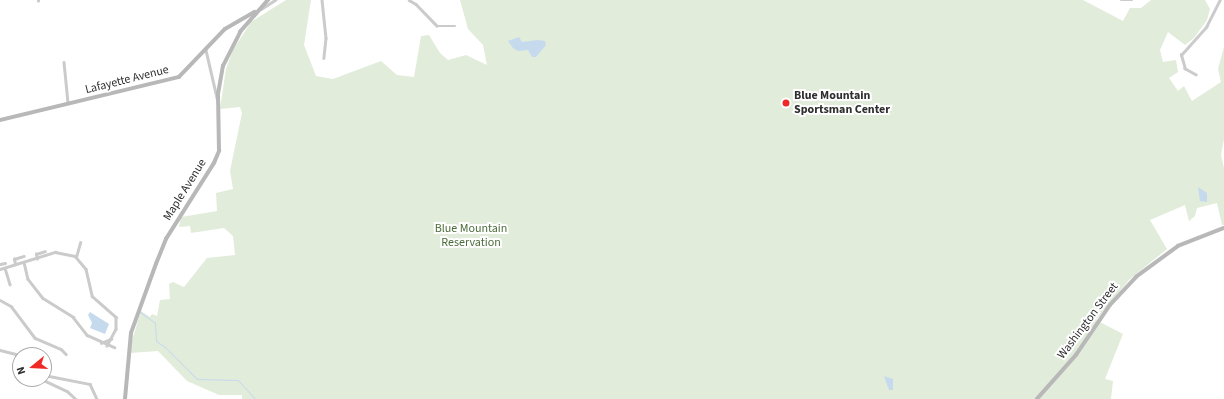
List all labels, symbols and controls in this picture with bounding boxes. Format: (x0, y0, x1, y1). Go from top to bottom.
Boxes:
street label: Lafayette Avenue (84, 63, 170, 97)
place label: Blue Mountain Sportsman Center (794, 89, 890, 117)
marker: Blue Mountain Sportsman Center (781, 98, 791, 108)
street label: Maple Avenue (160, 157, 210, 223)
park label: Blue Mountain Reservation (435, 222, 507, 250)
street label: Washington Street (1055, 280, 1121, 362)
north arrow (12, 347, 52, 387)
text: N (13, 365, 29, 376)

